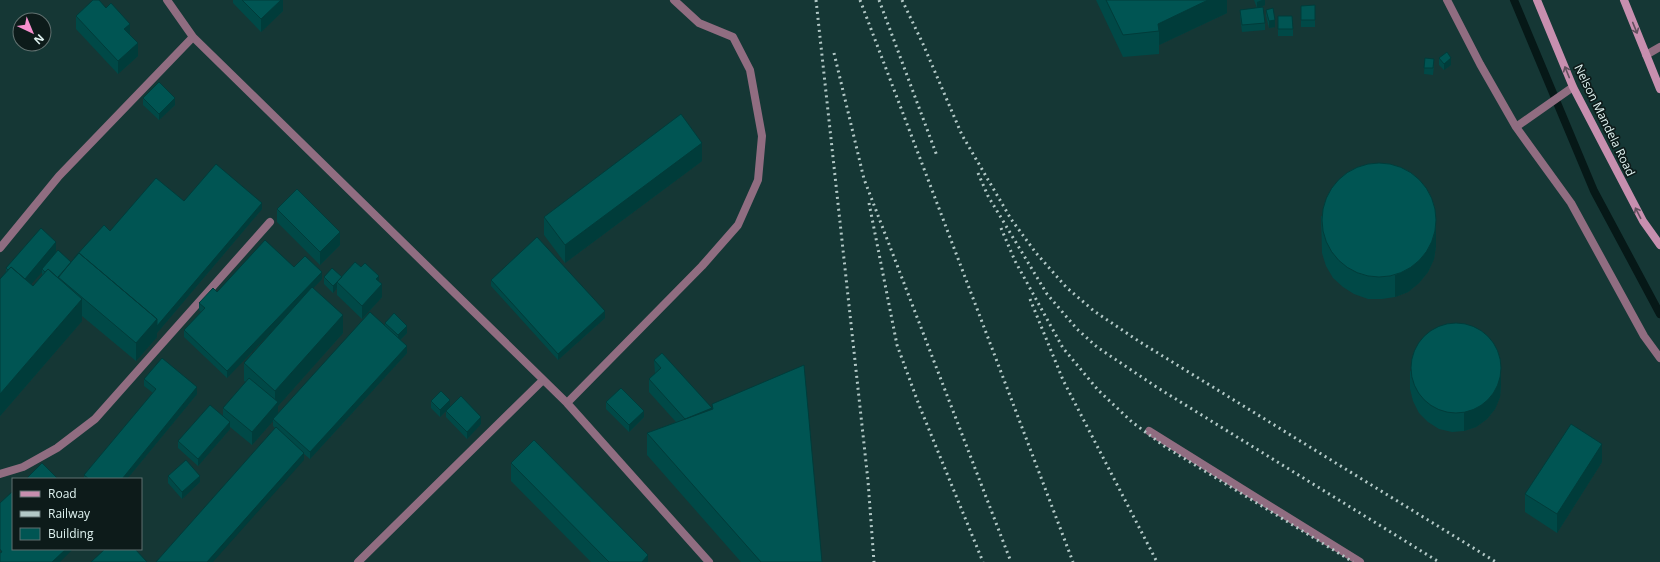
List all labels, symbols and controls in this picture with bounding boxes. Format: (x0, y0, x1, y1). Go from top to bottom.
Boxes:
north arrow (12, 12, 52, 52)
one-way arrow (1632, 21, 1640, 33)
text: N (31, 31, 48, 48)
street label: Nelson Mandela Road (1570, 61, 1640, 179)
one-way arrow (1563, 67, 1570, 79)
one-way arrow (1634, 207, 1642, 219)
legend (12, 478, 142, 550)
text: Road (48, 485, 77, 502)
text: Railway (48, 505, 91, 522)
text: Building (48, 525, 94, 542)

